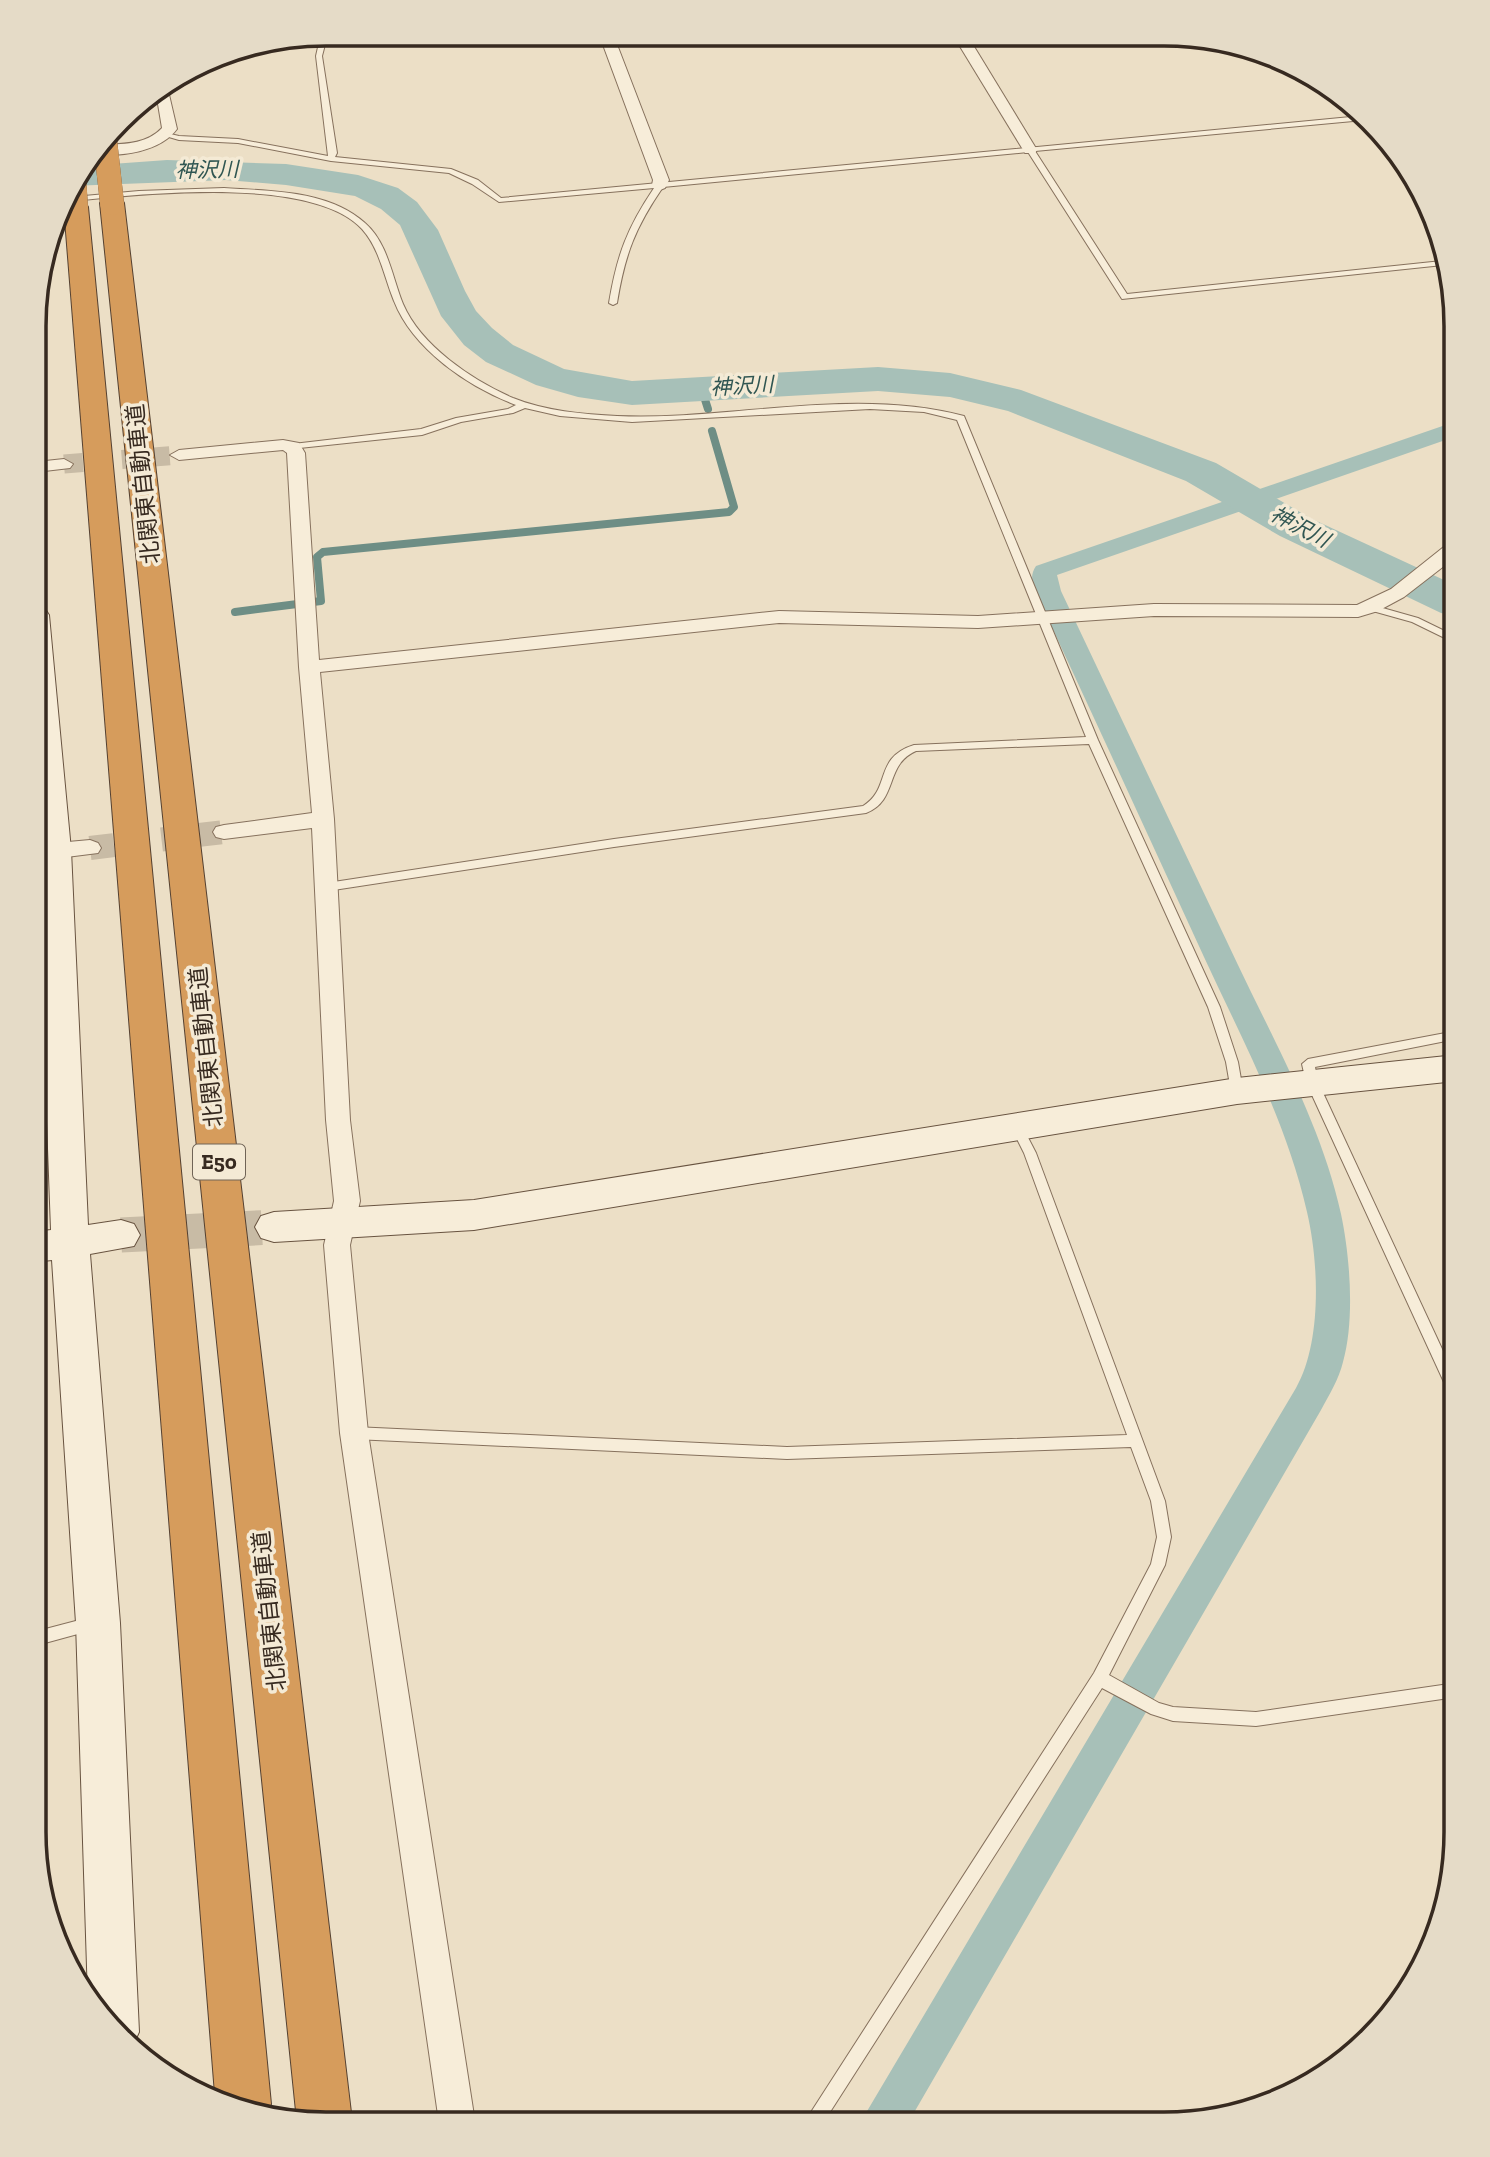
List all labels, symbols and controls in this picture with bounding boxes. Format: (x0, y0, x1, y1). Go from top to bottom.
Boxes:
water label: 神沢川 (175, 156, 241, 183)
water label: 神沢川 (710, 371, 776, 400)
street label: 北関東自動車道 (121, 402, 165, 566)
water label: 神沢川 (1267, 501, 1336, 553)
street label: 北関東自動車道 (184, 965, 228, 1129)
road number: E50 (193, 1144, 245, 1180)
street label: 北関東自動車道 (247, 1529, 291, 1693)

